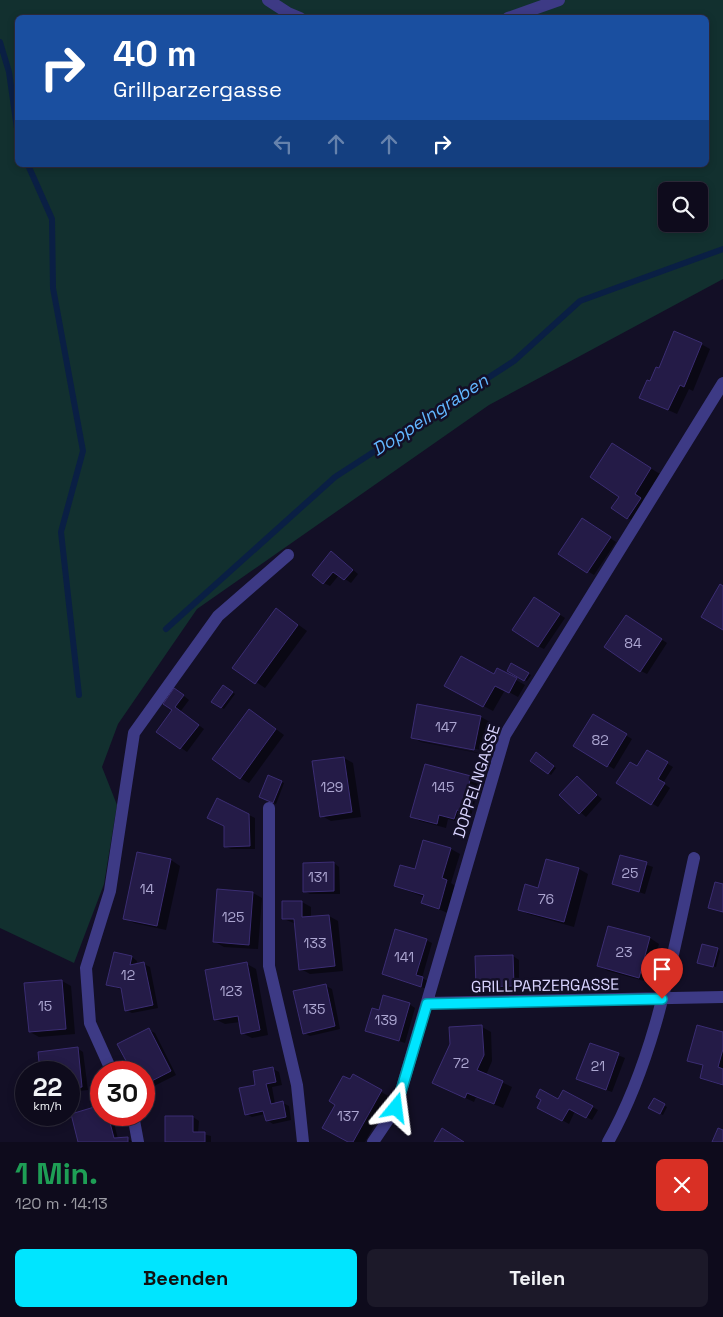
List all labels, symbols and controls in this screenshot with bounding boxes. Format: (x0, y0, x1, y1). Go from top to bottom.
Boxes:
text: 40 m (113, 32, 197, 76)
icon: right (30, 35, 95, 100)
text: Grillparzergasse (113, 75, 282, 103)
icon: left (269, 130, 297, 158)
icon: ahead (322, 130, 350, 158)
icon: ahead (375, 130, 403, 158)
icon: right (428, 130, 456, 158)
map controls (658, 182, 708, 232)
button: search (658, 182, 708, 232)
water label: Doppelngraben (367, 368, 493, 461)
house number: 84 (624, 634, 642, 652)
house number: 147 (435, 718, 457, 736)
street label: DOPPELNGASSE (448, 722, 505, 841)
house number: 82 (591, 731, 609, 749)
house number: 129 (321, 778, 343, 796)
house number: 145 (432, 778, 455, 796)
house number: 25 (622, 864, 638, 882)
house number: 131 (308, 868, 328, 886)
house number: 14 (140, 880, 155, 898)
house number: 76 (538, 890, 554, 908)
house number: 125 (222, 908, 244, 926)
house number: 133 (304, 934, 326, 952)
house number: 23 (616, 943, 632, 961)
house number: 141 (394, 948, 414, 966)
pin (641, 948, 683, 999)
icon: arrive (648, 955, 676, 983)
house number: 12 (121, 966, 135, 984)
street label: GRILLPARZERGASSE (471, 974, 619, 997)
house number: 123 (220, 982, 242, 1000)
house number: 15 (38, 997, 52, 1015)
house number: 135 (303, 1000, 325, 1018)
house number: 139 (375, 1011, 397, 1029)
house number: 72 (453, 1054, 469, 1072)
house number: 21 (591, 1057, 605, 1075)
speed limit sign: 30 (90, 1061, 155, 1126)
text: 22 (33, 1071, 62, 1103)
position arrow (369, 1081, 421, 1133)
text: km/h (33, 1098, 62, 1114)
house number: 137 (337, 1107, 359, 1125)
text: 1 Min. (15, 1154, 98, 1193)
button: close (656, 1159, 708, 1211)
text: 120 m · 14:13 (15, 1193, 108, 1214)
button: Beenden (15, 1249, 357, 1307)
button: Teilen (367, 1249, 708, 1307)

